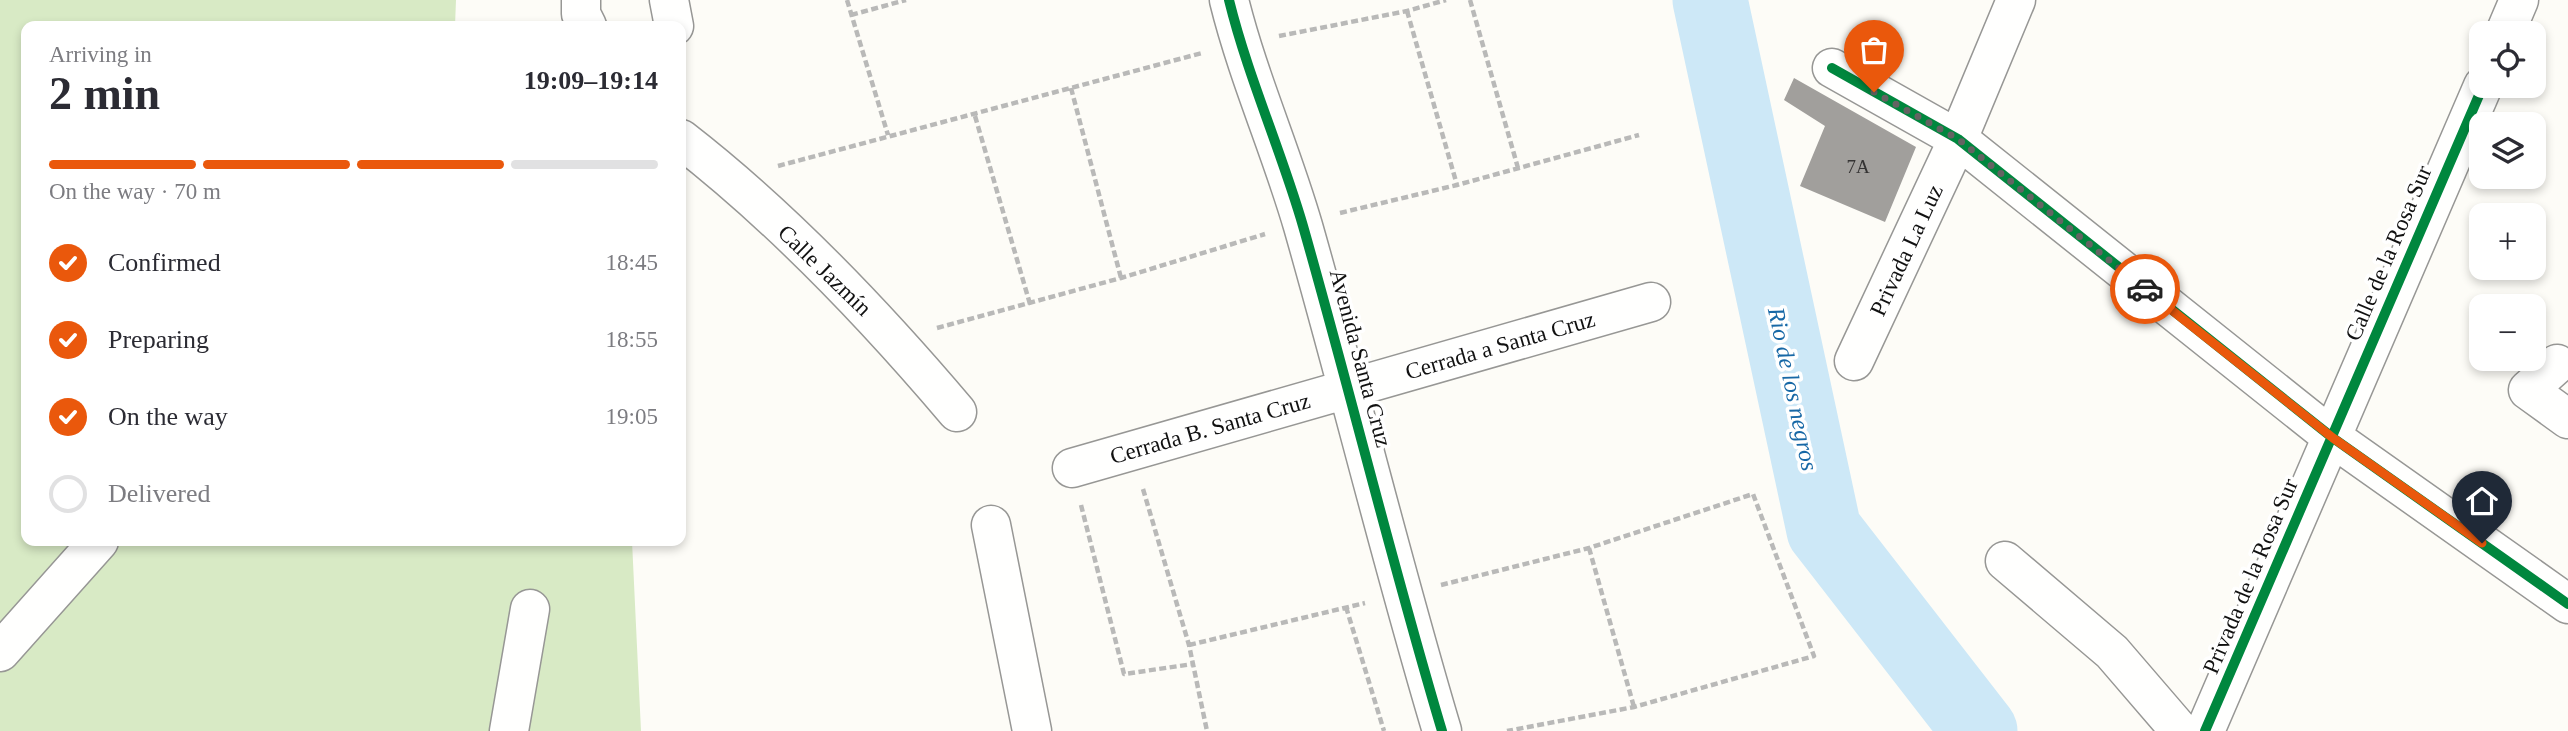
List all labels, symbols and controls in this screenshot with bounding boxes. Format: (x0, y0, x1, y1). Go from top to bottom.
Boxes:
pin (1844, 20, 1904, 92)
map controls (2469, 21, 2546, 371)
button: locate (2469, 21, 2546, 98)
icon: bag (1855, 31, 1893, 69)
text: Arriving in (49, 42, 152, 67)
text: 19:09–19:14 (524, 66, 658, 95)
text: 2 min (49, 68, 160, 119)
button: layers (2469, 112, 2546, 189)
house number: 7A (1846, 156, 1870, 177)
street label: Calle de la Rosa Sur (2340, 162, 2437, 345)
text: On the way · 70 m (49, 179, 221, 204)
street label: Privada La Luz (1865, 181, 1948, 320)
button: + (2469, 203, 2546, 280)
street label: Calle Jazmín (773, 220, 877, 321)
icon: check (49, 244, 87, 282)
text: Confirmed (108, 248, 221, 277)
text: 18:45 (606, 250, 658, 275)
courier (2110, 254, 2180, 324)
street label: Avenida Santa Cruz (1325, 266, 1396, 450)
icon: car (2126, 270, 2164, 308)
button: − (2469, 294, 2546, 371)
water label: Rio de los negros (1763, 304, 1823, 473)
street label: Cerrada a Santa Cruz (1402, 306, 1598, 385)
icon: check (49, 321, 87, 359)
text: Preparing (108, 325, 209, 354)
text: 18:55 (606, 327, 658, 352)
street label: Cerrada B. Santa Cruz (1107, 388, 1313, 469)
icon: check (49, 398, 87, 436)
text: On the way (108, 402, 228, 431)
text: 19:05 (606, 404, 658, 429)
pin (2452, 471, 2512, 543)
street label: Privada de la Rosa Sur (2198, 475, 2303, 678)
text: Delivered (108, 479, 211, 508)
icon: home (2463, 482, 2501, 520)

